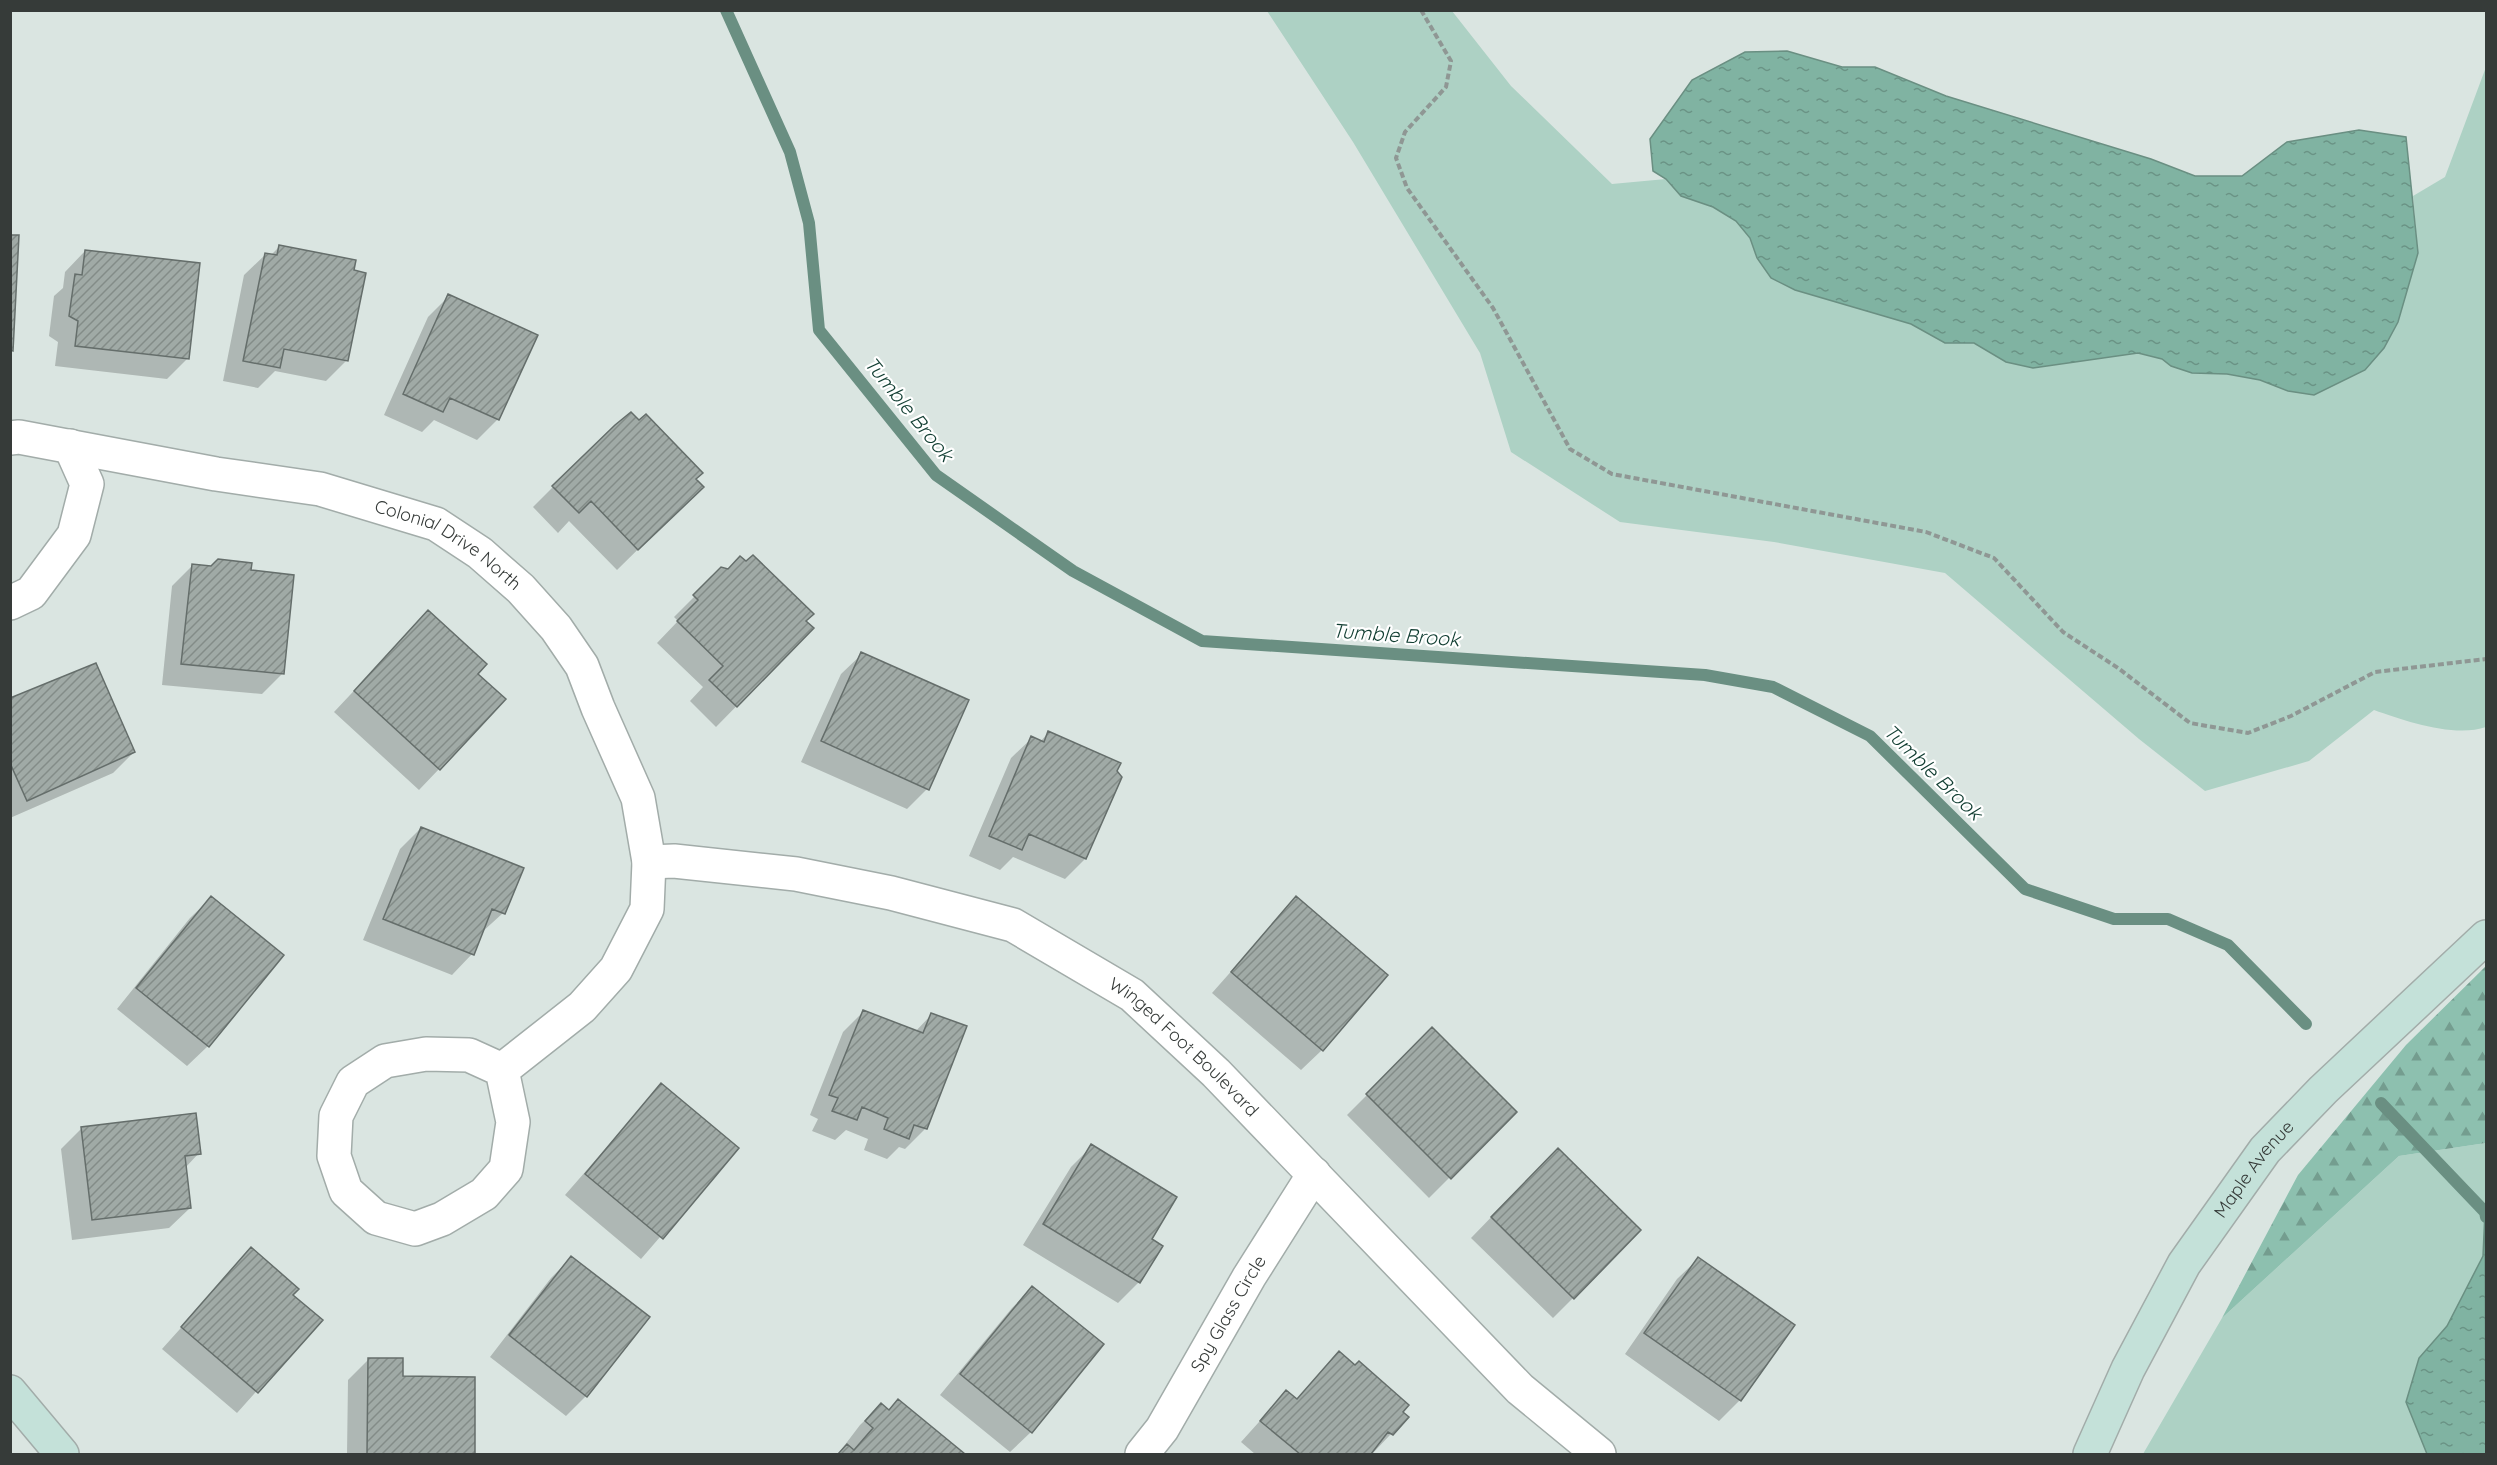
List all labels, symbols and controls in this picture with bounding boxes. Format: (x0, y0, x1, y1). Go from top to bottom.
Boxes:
water label: Tumble Brook (859, 351, 961, 468)
street label: Colonial Drive North (372, 494, 526, 595)
water label: Tumble Brook (1331, 618, 1463, 652)
water label: Tumble Brook (1879, 718, 1990, 827)
street label: Winged Foot Boulevard (1105, 972, 1264, 1121)
street label: Maple Avenue (2209, 1115, 2298, 1222)
street label: Spy Glass Circle (1185, 1251, 1271, 1376)

